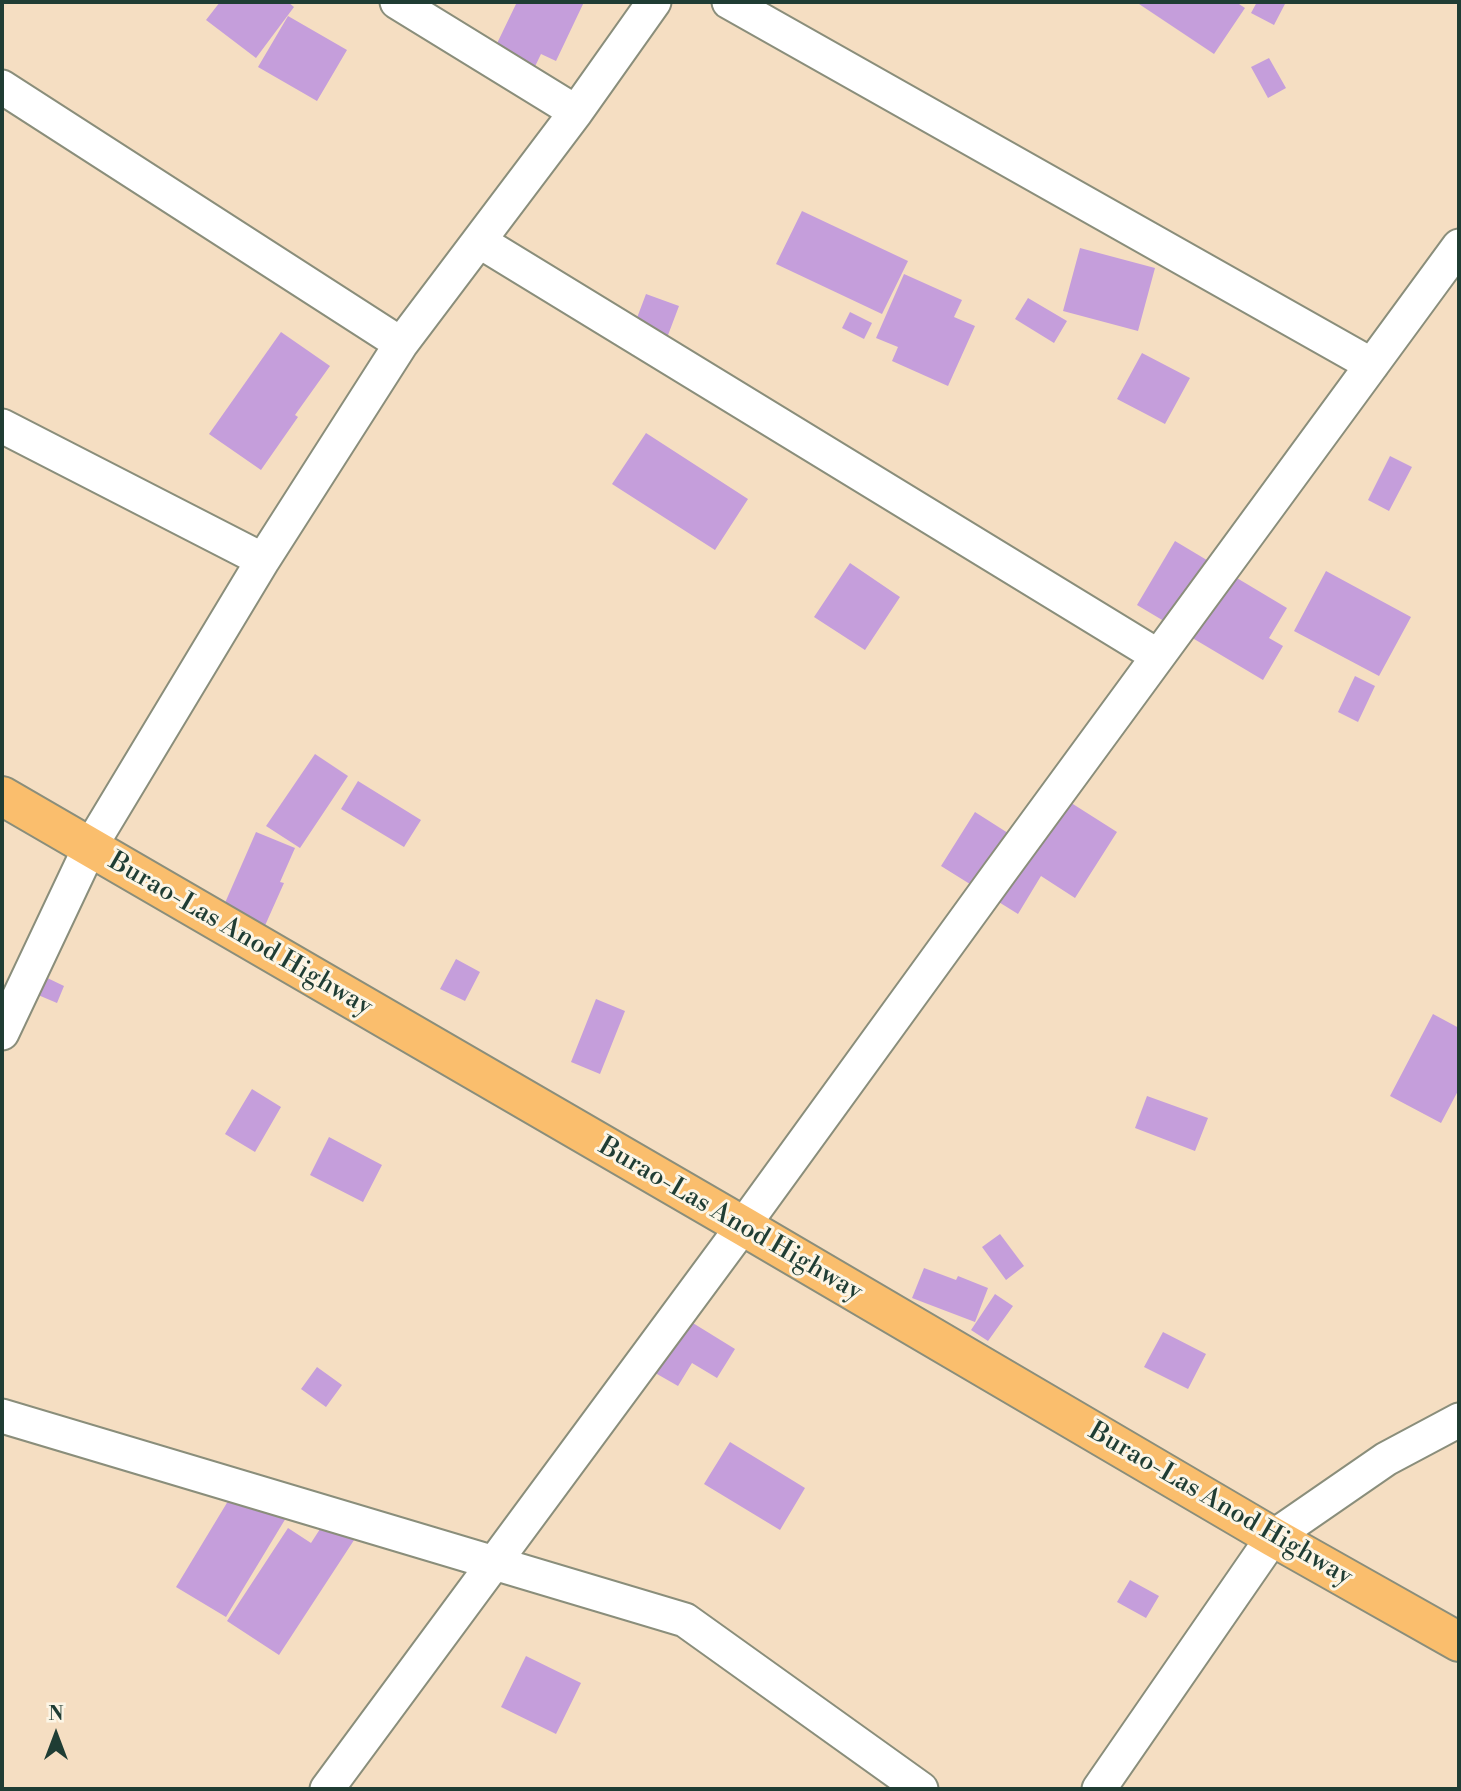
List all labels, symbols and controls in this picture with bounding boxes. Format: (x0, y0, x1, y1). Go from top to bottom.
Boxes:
street label: Burao-Las Anod Highway (103, 847, 377, 1023)
street label: Burao-Las Anod Highway (593, 1132, 867, 1308)
street label: Burao-Las Anod Highway (1083, 1417, 1357, 1593)
north arrow (21, 1700, 91, 1770)
text: N (48, 1702, 64, 1726)

